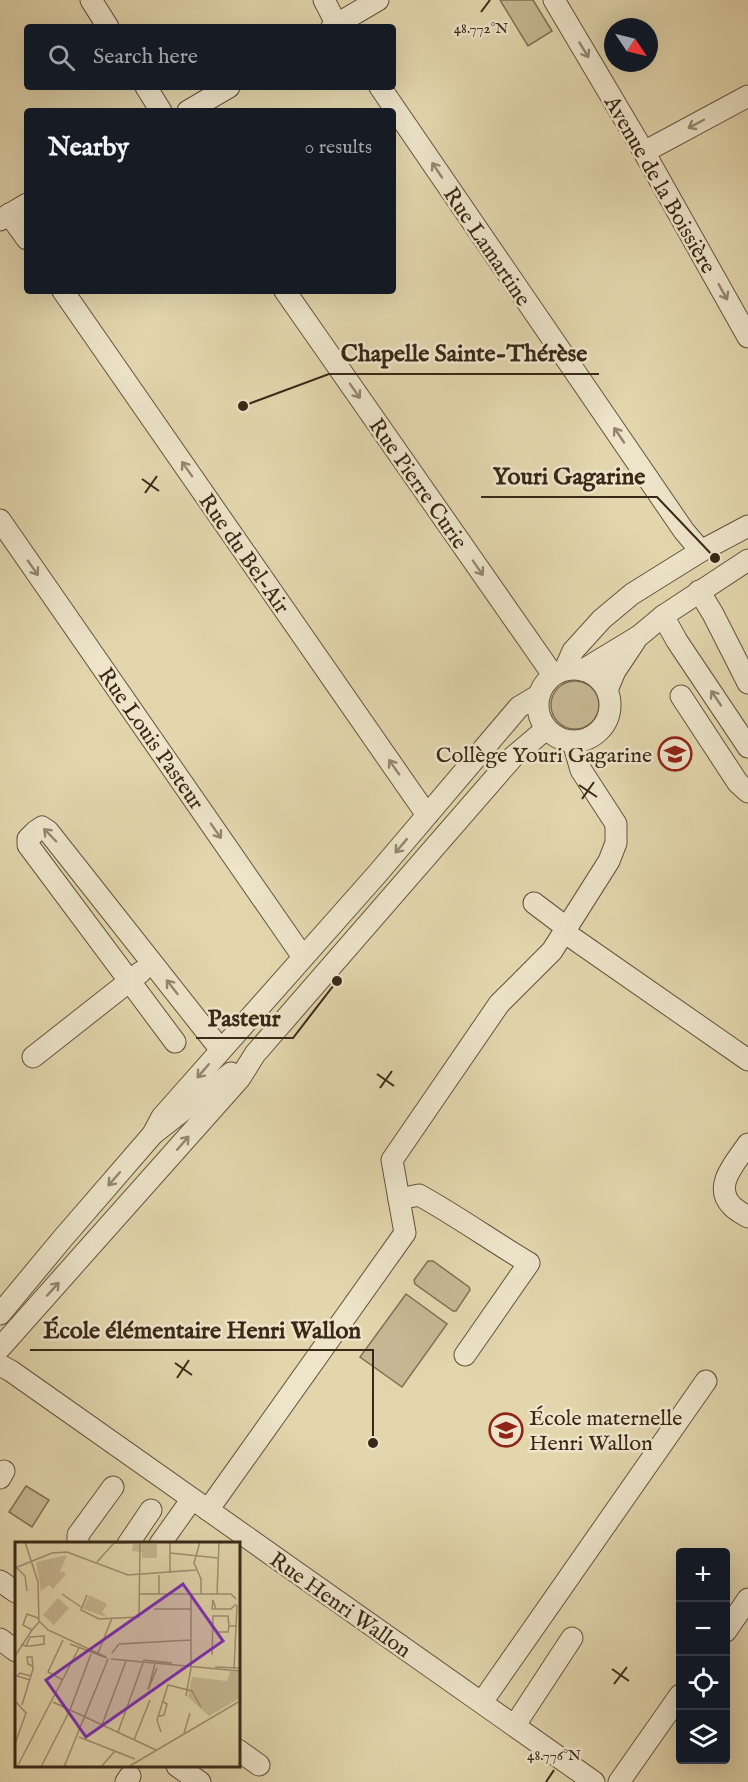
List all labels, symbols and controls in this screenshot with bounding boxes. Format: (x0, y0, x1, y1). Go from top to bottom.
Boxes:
north arrow (604, 18, 658, 72)
text: 48.772°N (454, 19, 508, 38)
search box (24, 24, 396, 90)
icon: search (45, 41, 78, 74)
one-way arrow (578, 41, 590, 58)
text: Search here (93, 43, 198, 71)
street label: Avenue de la Boissière (596, 90, 722, 279)
one-way arrow (688, 119, 706, 130)
text: Nearby (48, 131, 129, 164)
text: 0 results (305, 135, 372, 160)
one-way arrow (431, 163, 443, 179)
street label: Rue Lamartine (436, 182, 537, 312)
one-way arrow (717, 283, 729, 300)
callout: Chapelle Sainte-Thérèse (329, 332, 599, 374)
text: Chapelle Sainte-Thérèse (341, 339, 587, 370)
one-way arrow (349, 382, 361, 398)
street label: Rue Pierre Curie (362, 413, 473, 555)
one-way arrow (613, 427, 625, 444)
callout: Youri Gagarine (481, 455, 657, 497)
one-way arrow (181, 462, 193, 478)
text: Youri Gagarine (493, 462, 645, 493)
street label: Rue du Bel-Air (192, 489, 295, 620)
one-way arrow (27, 559, 39, 575)
one-way arrow (472, 559, 484, 575)
street label: Rue Louis Pasteur (91, 663, 210, 816)
one-way arrow (709, 690, 722, 707)
school or university icon: Collège Youri Gagarine (657, 736, 693, 772)
place label: Collège Youri Gagarine (436, 742, 652, 770)
one-way arrow (388, 760, 400, 776)
one-way arrow (210, 823, 222, 839)
one-way arrow (43, 828, 57, 843)
one-way arrow (394, 838, 408, 853)
one-way arrow (166, 979, 179, 995)
callout: Pasteur (196, 996, 293, 1038)
text: Pasteur (207, 1004, 281, 1035)
one-way arrow (196, 1063, 209, 1079)
one-way arrow (176, 1136, 190, 1151)
one-way arrow (107, 1171, 121, 1186)
one-way arrow (46, 1282, 60, 1297)
callout: École élémentaire Henri Wallon (30, 1308, 373, 1350)
text: École élémentaire Henri Wallon (43, 1316, 361, 1347)
place label: École maternelle Henri Wallon (529, 1405, 682, 1458)
school or university icon: École maternelle Henri Wallon (488, 1412, 524, 1448)
inset map (15, 1542, 240, 1767)
street label: Rue Henri Wallon (264, 1546, 416, 1665)
map controls (676, 1548, 730, 1764)
button: + (676, 1548, 730, 1602)
button: − (676, 1602, 730, 1656)
button: locate (676, 1656, 730, 1710)
button: layers (676, 1710, 730, 1764)
text: 48.776°N (527, 1746, 581, 1765)

